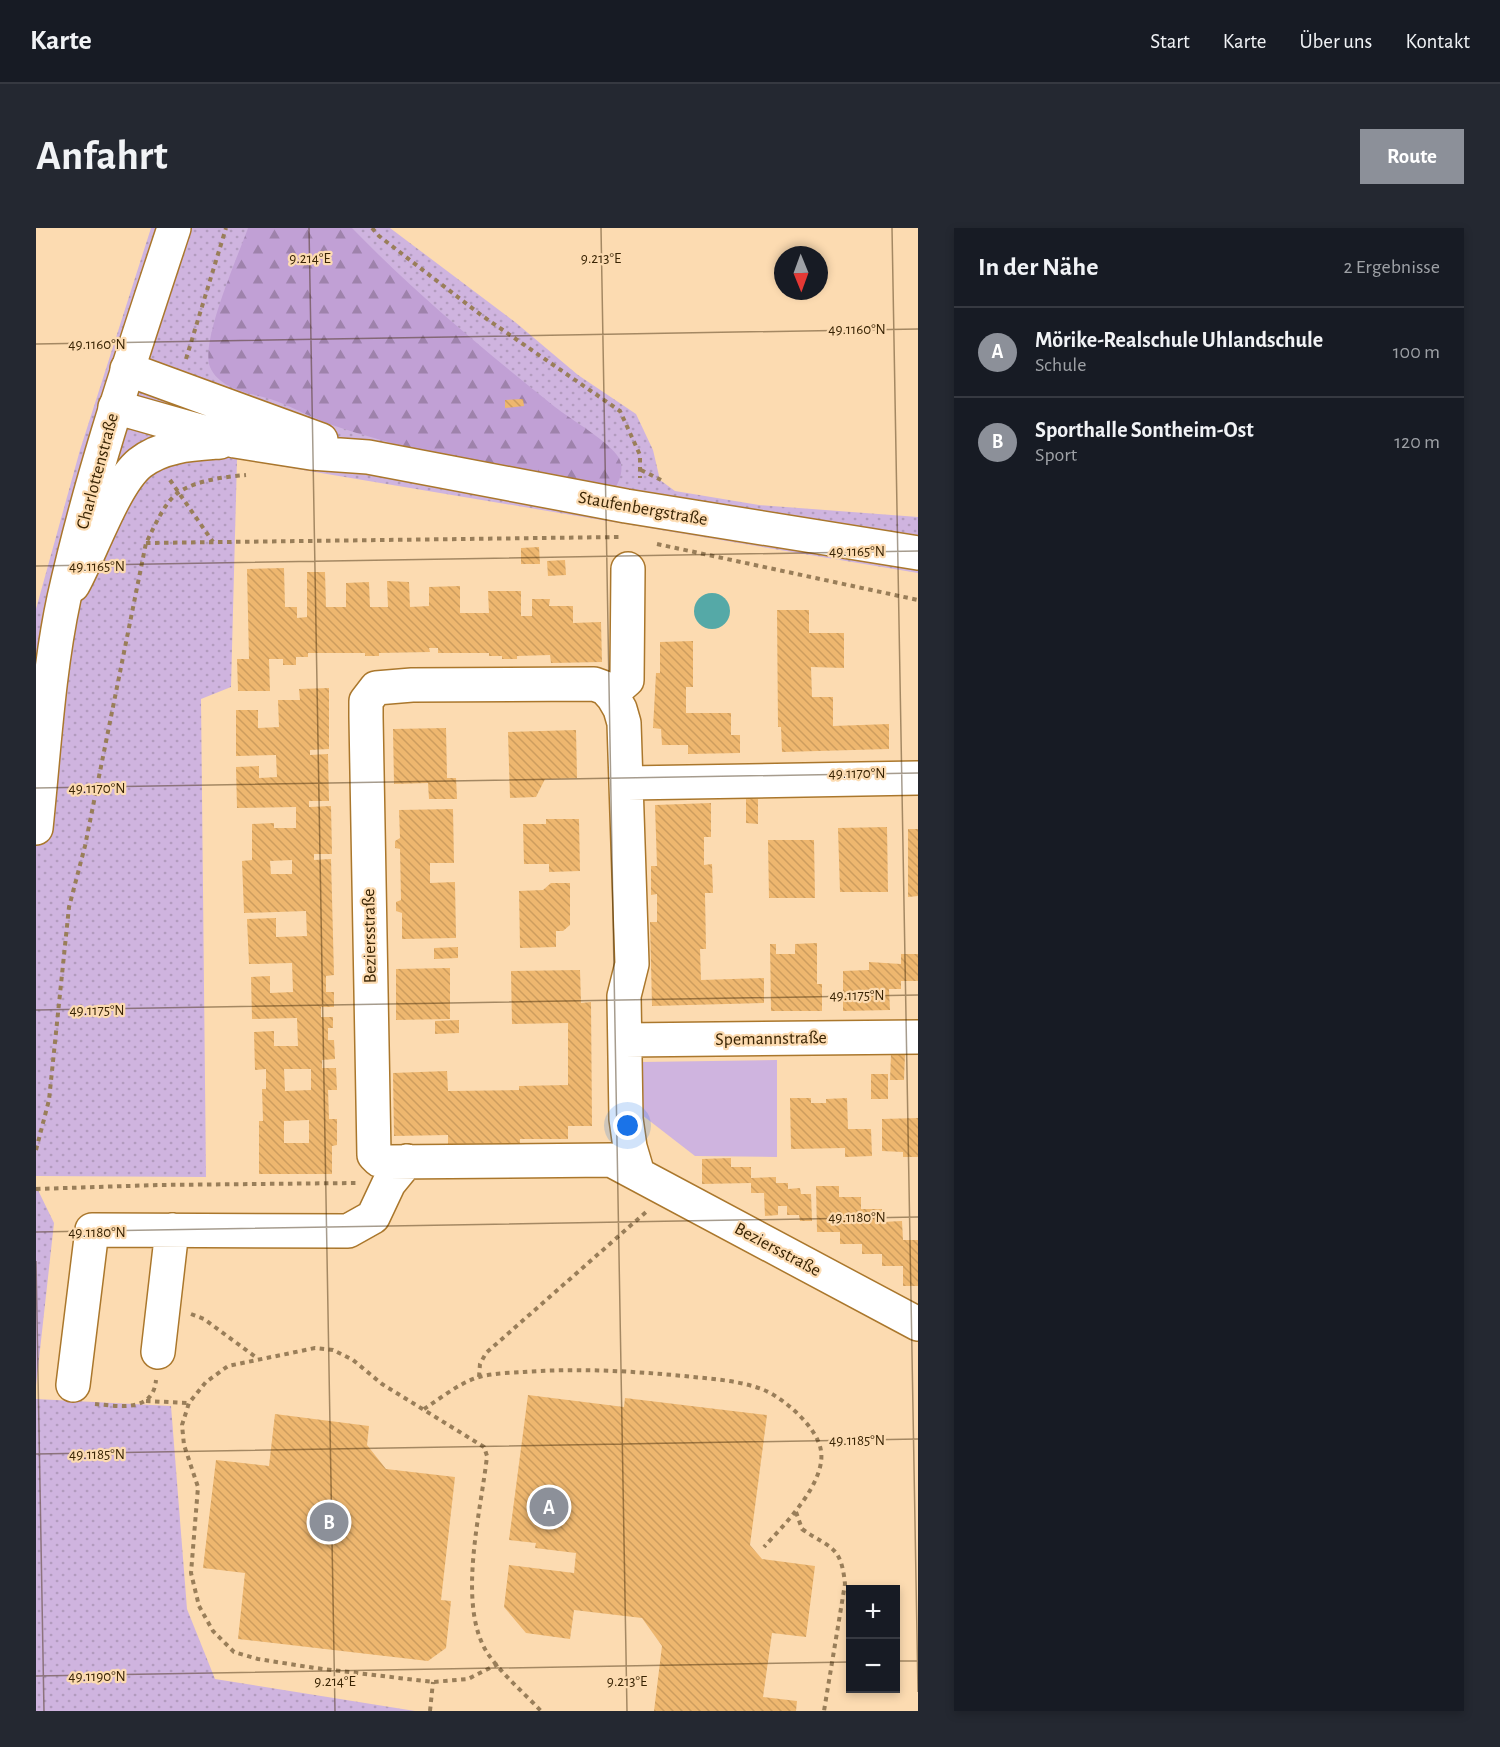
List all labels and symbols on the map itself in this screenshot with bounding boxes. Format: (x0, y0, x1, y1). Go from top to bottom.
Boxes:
north arrow (774, 246, 828, 300)
text: 9.214°E (289, 251, 331, 266)
text: 9.213°E (581, 251, 621, 266)
text: 49.1160°N (828, 322, 886, 337)
text: 49.1160°N (68, 337, 126, 352)
street label: Charlottenstraße (74, 411, 122, 531)
street label: Staufenbergstraße (577, 489, 709, 529)
text: 49.1165°N (829, 544, 885, 559)
text: 49.1165°N (69, 559, 125, 574)
text: 49.1170°N (829, 766, 885, 781)
text: 49.1170°N (69, 781, 125, 796)
street label: Beziersstraße (360, 888, 380, 984)
text: 49.1175°N (829, 988, 885, 1003)
text: 49.1175°N (69, 1003, 125, 1018)
street label: Spemannstraße (715, 1029, 827, 1049)
your location (613, 1111, 642, 1140)
text: 49.1180°N (828, 1210, 886, 1225)
street label: Beziersstraße (731, 1220, 824, 1280)
text: 49.1180°N (68, 1225, 126, 1240)
text: 49.1185°N (829, 1433, 885, 1448)
text: 49.1185°N (69, 1447, 125, 1462)
pin: A (530, 1484, 568, 1530)
pin: B (310, 1500, 348, 1544)
text: 49.1190°N (68, 1669, 126, 1684)
text: 9.214°E (314, 1674, 356, 1689)
text: 9.213°E (607, 1674, 647, 1689)

